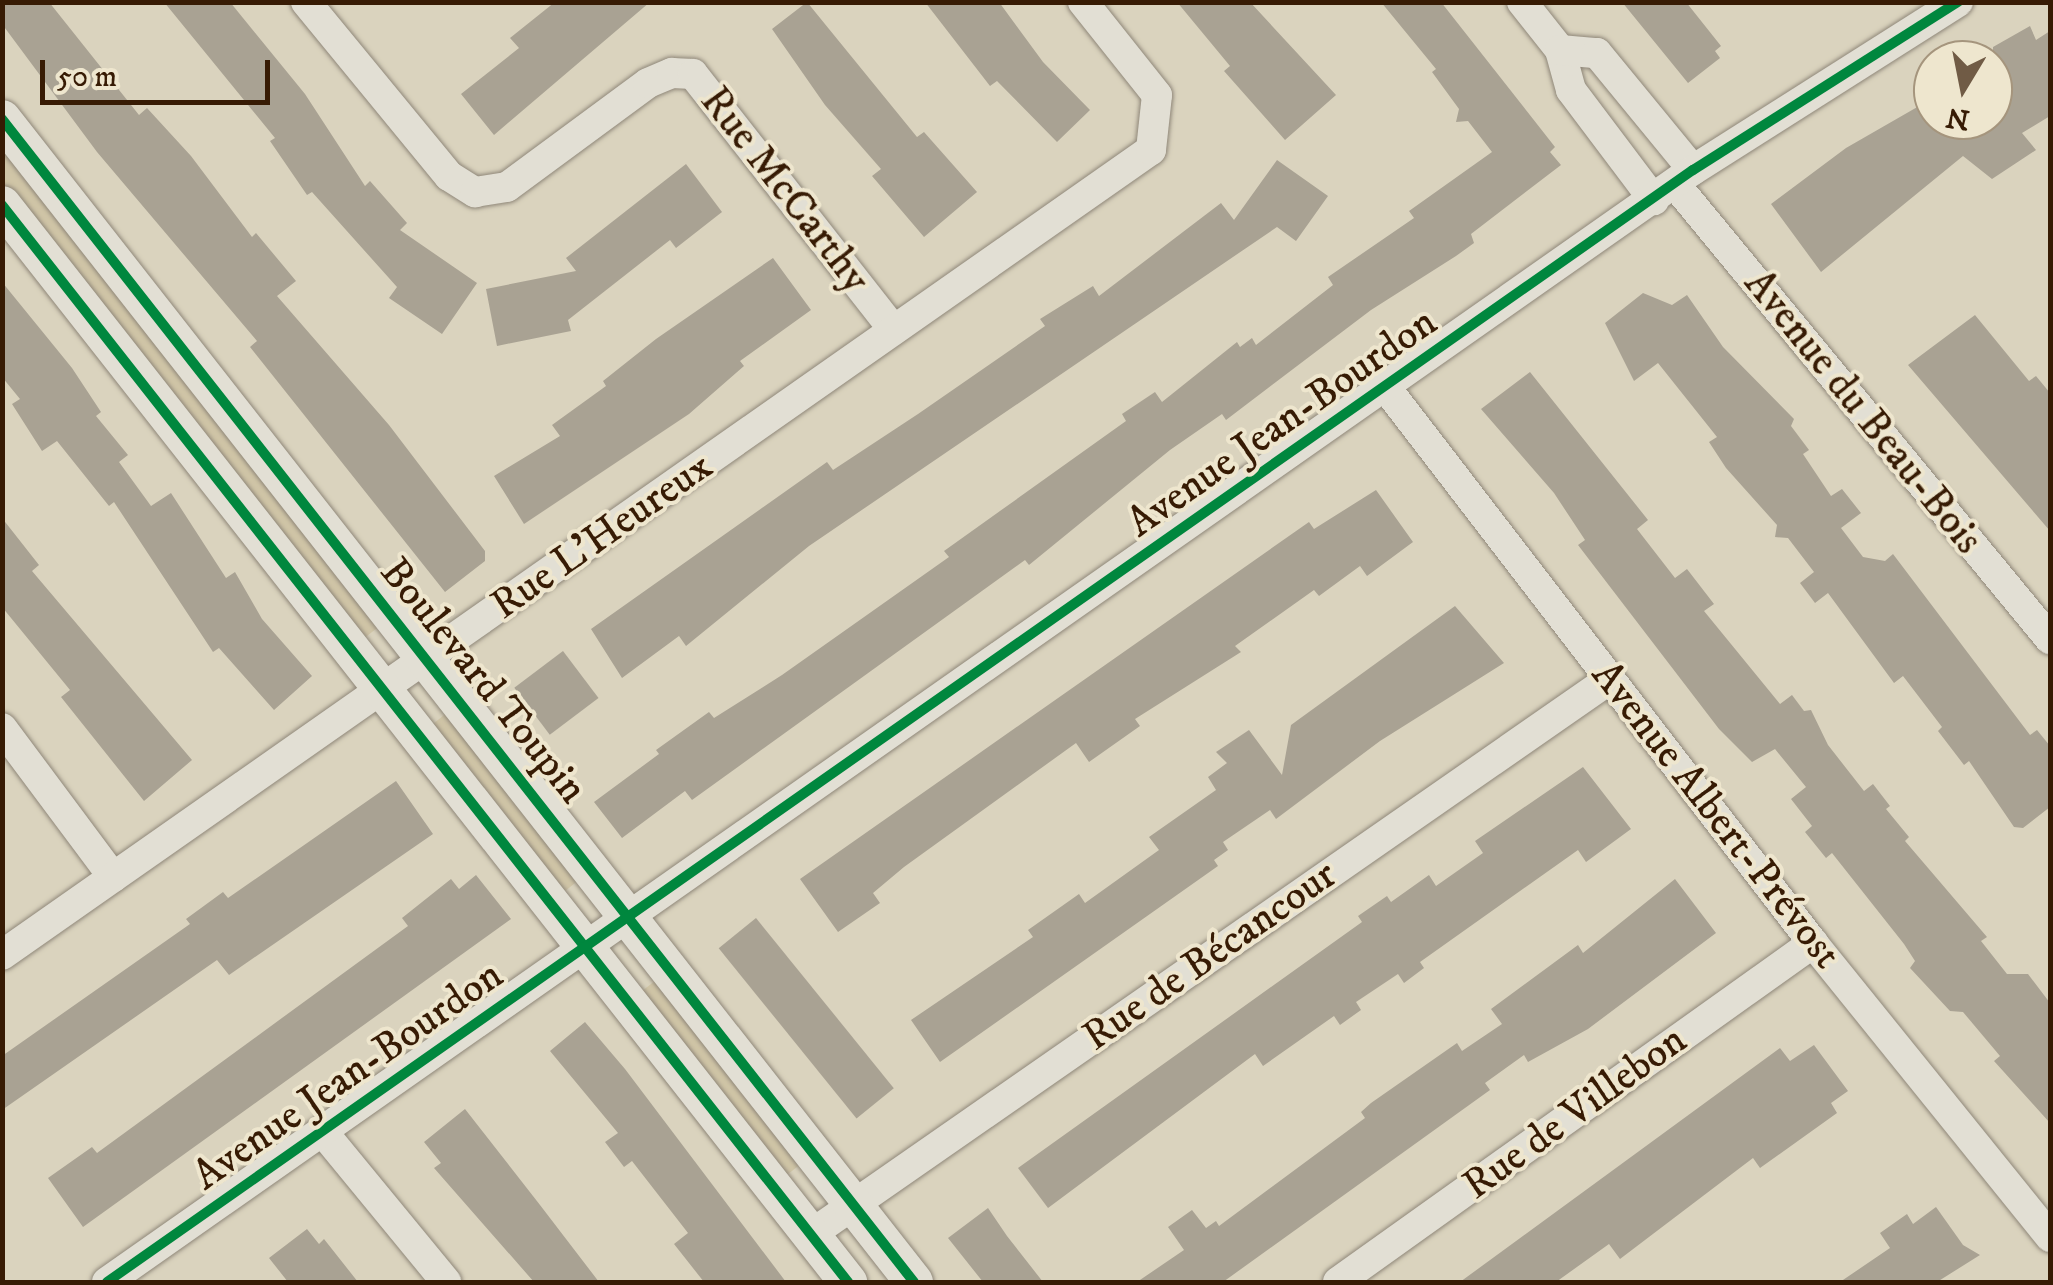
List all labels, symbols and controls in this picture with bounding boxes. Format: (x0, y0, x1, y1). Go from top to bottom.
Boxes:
scale bar (45, 40, 275, 102)
north arrow (1913, 40, 2013, 140)
text: 50 m (57, 59, 117, 96)
street label: Rue McCarthy (689, 77, 881, 303)
text: N (1944, 99, 1972, 137)
street label: Avenue du Beau-Bois (1733, 260, 1993, 564)
street label: Avenue Jean-Bourdon (1117, 297, 1447, 549)
street label: Rue L'Heureux (482, 441, 722, 631)
street label: Boulevard Toupin (369, 548, 597, 814)
street label: Avenue Albert-Prévost (1580, 651, 1852, 979)
street label: Rue de Bécancour (1073, 850, 1347, 1062)
street label: Avenue Jean-Bourdon (183, 950, 513, 1202)
street label: Rue de Villebon (1454, 1015, 1696, 1211)

